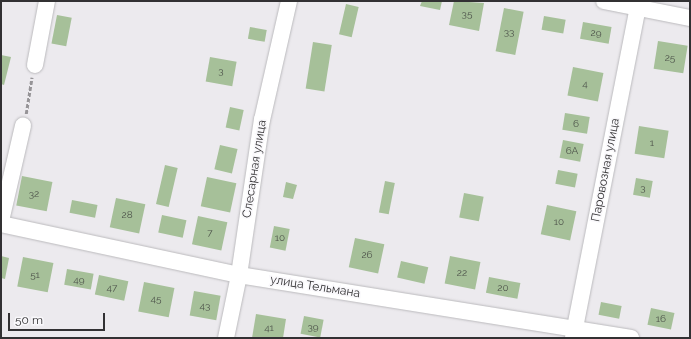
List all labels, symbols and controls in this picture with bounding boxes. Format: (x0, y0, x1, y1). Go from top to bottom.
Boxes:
house number: 35 (462, 8, 472, 20)
house number: 33 (504, 26, 514, 38)
house number: 29 (590, 27, 602, 39)
house number: 25 (665, 52, 675, 64)
house number: 3 (218, 65, 224, 77)
house number: 4 (582, 78, 588, 90)
street label: Паровозная улица (589, 117, 623, 223)
house number: 6 (573, 118, 579, 130)
street label: Слесарная улица (240, 119, 270, 219)
house number: 1 (650, 137, 654, 149)
house number: 6А (566, 145, 578, 157)
house number: 3 (640, 182, 646, 194)
house number: 32 (29, 188, 39, 200)
house number: 28 (121, 209, 133, 221)
house number: 10 (554, 216, 564, 228)
house number: 7 (207, 227, 213, 239)
house number: 10 (275, 232, 285, 244)
house number: 26 (361, 249, 373, 261)
house number: 22 (457, 267, 467, 279)
house number: 51 (30, 269, 40, 281)
street label: улица Тельмана (269, 273, 361, 301)
house number: 49 (73, 274, 85, 286)
house number: 47 (107, 282, 117, 294)
house number: 20 (497, 282, 509, 294)
house number: 45 (151, 293, 161, 305)
house number: 43 (200, 300, 210, 312)
scale bar (10, 305, 107, 331)
text: 50 m (15, 313, 43, 327)
house number: 16 (656, 313, 666, 325)
house number: 39 (307, 321, 319, 333)
house number: 41 (264, 322, 274, 334)

